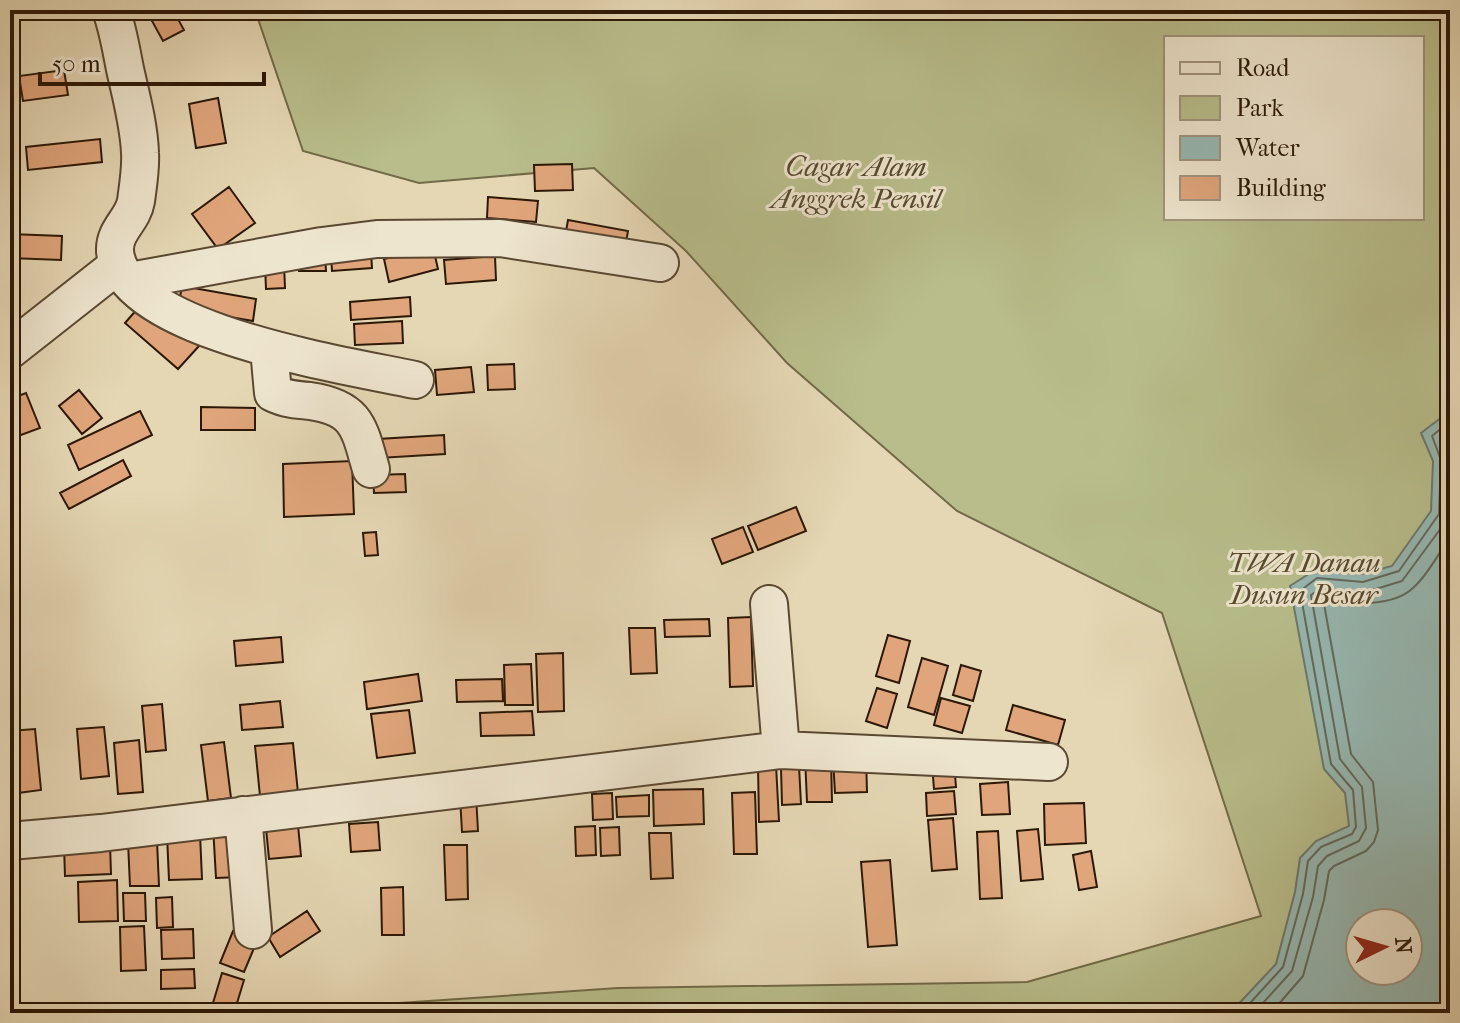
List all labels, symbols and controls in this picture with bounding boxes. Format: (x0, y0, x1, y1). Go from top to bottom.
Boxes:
scale bar (40, 36, 264, 86)
legend (1164, 36, 1424, 220)
text: 50 m (52, 50, 101, 78)
text: Road (1236, 54, 1290, 82)
text: Park (1236, 94, 1284, 122)
text: Water (1235, 134, 1300, 162)
park label: Cagar Alam Anggrek Pensil (768, 150, 944, 215)
text: Building (1236, 174, 1327, 202)
park label: TWA Danau Dusun Besar (1227, 546, 1381, 611)
north arrow (1344, 907, 1424, 987)
text: N (1389, 936, 1417, 955)

